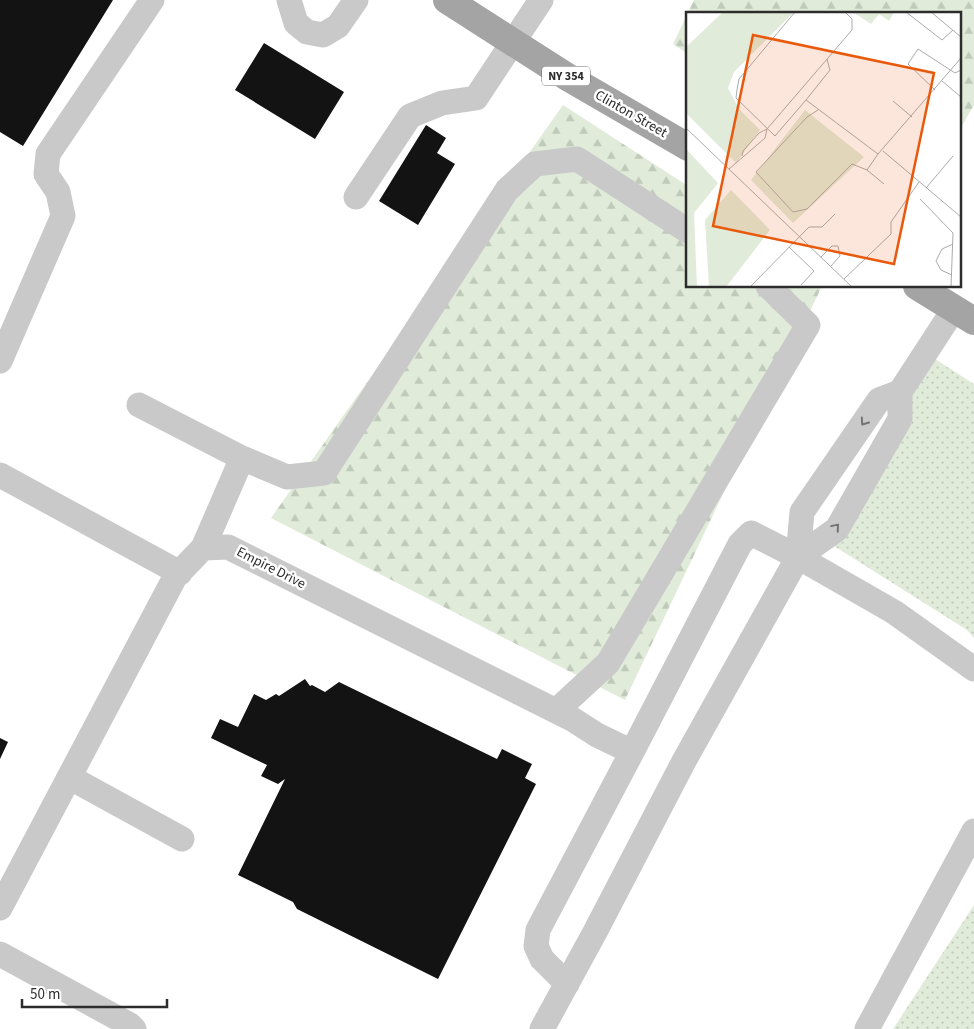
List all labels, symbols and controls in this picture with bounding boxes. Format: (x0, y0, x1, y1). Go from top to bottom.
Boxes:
inset map (686, 12, 962, 288)
road number: NY 354 (542, 66, 590, 85)
street label: Clinton Street (591, 85, 671, 143)
one-way arrow (861, 416, 870, 425)
one-way arrow (830, 524, 839, 533)
street label: Empire Drive (233, 542, 309, 594)
scale bar (22, 976, 168, 1008)
text: 50 m (30, 984, 60, 1005)

